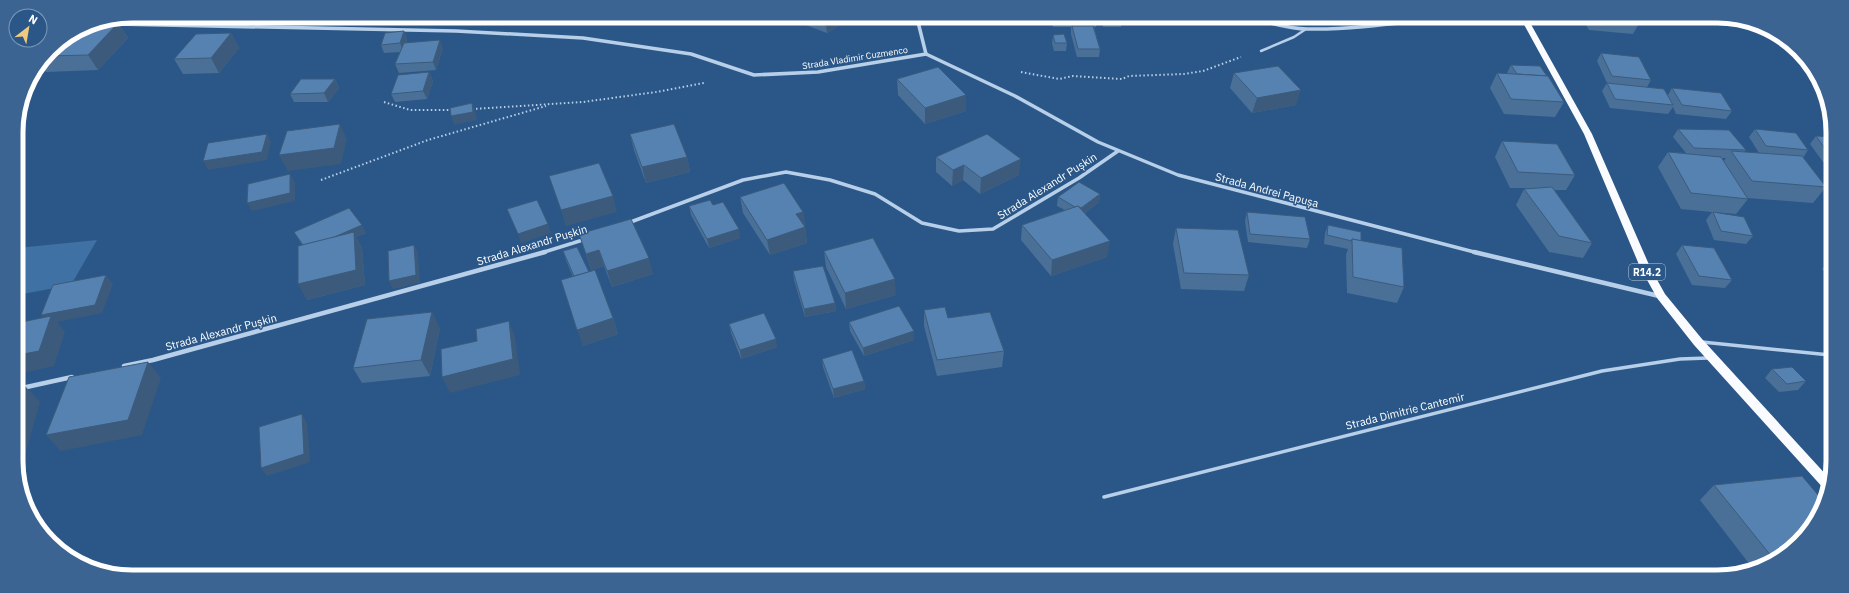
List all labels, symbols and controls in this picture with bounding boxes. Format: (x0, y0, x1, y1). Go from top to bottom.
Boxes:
north arrow (8, 8, 48, 48)
text: N (26, 11, 40, 27)
street label: Strada Vladimir Cuzmenco (801, 44, 908, 71)
street label: Strada Alexandr Pușkin (995, 150, 1099, 222)
street label: Strada Andrei Papușa (1214, 169, 1320, 211)
street label: Strada Alexandr Pușkin (475, 222, 589, 268)
road number: R14.2 (1629, 264, 1665, 280)
street label: Strada Alexandr Pușkin (164, 310, 278, 354)
street label: Strada Dimitrie Cantemir (1344, 389, 1466, 433)

